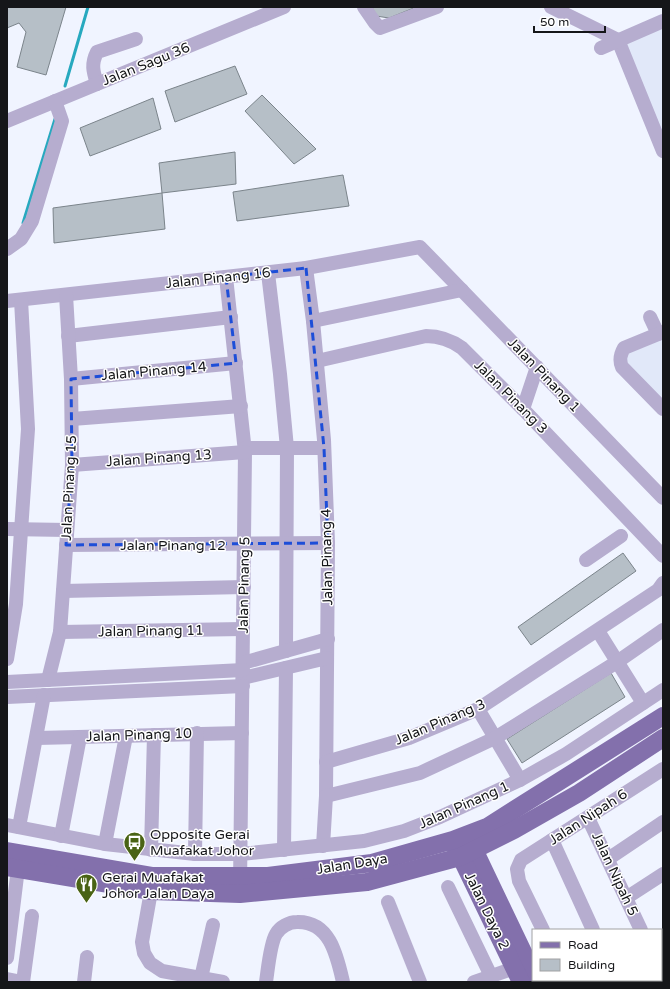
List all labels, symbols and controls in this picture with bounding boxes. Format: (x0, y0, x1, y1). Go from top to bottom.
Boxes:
scale bar (534, 8, 605, 34)
text: 50 m (540, 15, 569, 29)
street label: Jalan Sagu 36 (100, 39, 192, 89)
street label: Jalan Pinang 16 (165, 264, 272, 292)
street label: Jalan Pinang 1 (504, 334, 584, 416)
street label: Jalan Pinang 3 (471, 357, 551, 437)
street label: Jalan Pinang 14 (101, 358, 208, 384)
street label: Jalan Pinang 15 (58, 435, 80, 541)
street label: Jalan Pinang 13 (106, 446, 212, 470)
street label: Jalan Pinang 4 (318, 508, 336, 606)
street label: Jalan Pinang 5 (235, 536, 253, 634)
street label: Jalan Pinang 12 (120, 537, 226, 554)
street label: Jalan Pinang 11 (98, 622, 204, 640)
street label: Jalan Pinang 3 (392, 695, 488, 749)
street label: Jalan Pinang 10 (86, 725, 192, 745)
street label: Jalan Pinang 1 (416, 778, 512, 832)
street label: Jalan Nipah 6 (546, 785, 631, 849)
place label: Opposite Gerai Muafakat Johor (150, 826, 255, 859)
bus stop icon: Opposite Gerai Muafakat Johor (121, 829, 147, 862)
street label: Jalan Nipah 5 (588, 830, 642, 918)
street label: Jalan Daya (315, 850, 389, 878)
place label: Gerai Muafakat Johor Jalan Daya (102, 869, 214, 902)
street label: Jalan Daya 2 (461, 870, 513, 952)
restaurant icon: Gerai Muafakat Johor Jalan Daya (73, 872, 99, 905)
legend (532, 929, 662, 981)
text: Road (568, 938, 598, 952)
text: Building (568, 958, 615, 972)

